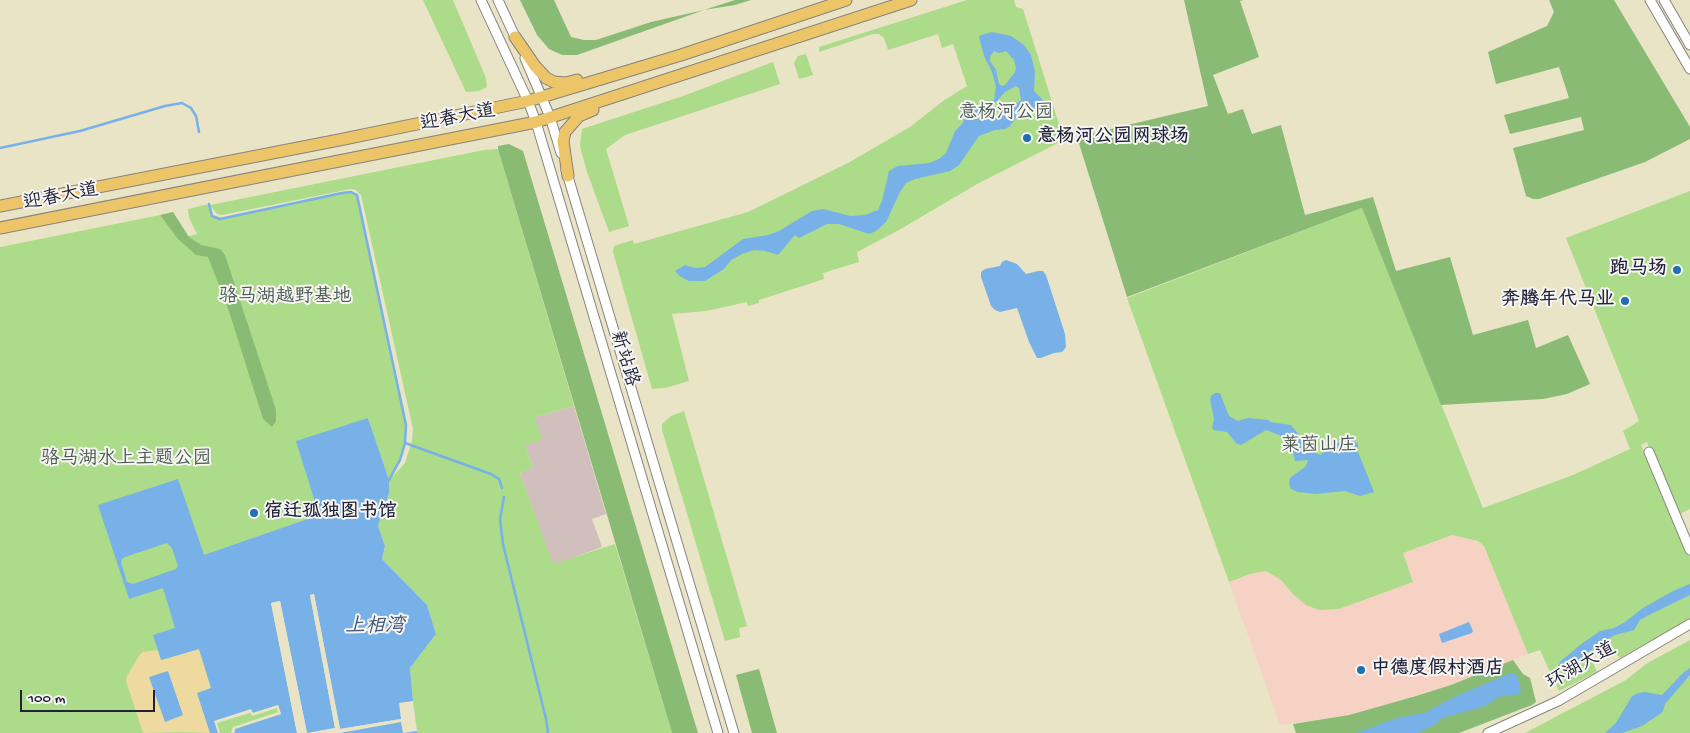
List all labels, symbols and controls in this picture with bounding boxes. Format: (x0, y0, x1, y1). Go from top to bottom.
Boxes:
street label: 迎春大道 (419, 101, 497, 137)
park label: 意杨河公园 (959, 103, 1053, 125)
place label: 意杨河公园网球场 (1037, 127, 1189, 149)
marker: 意杨河公园网球场 (1021, 132, 1033, 144)
street label: 迎春大道 (22, 180, 100, 216)
place label: 跑马场 (1610, 259, 1667, 281)
marker: 跑马场 (1671, 264, 1683, 276)
park label: 骆马湖越野基地 (219, 287, 351, 309)
place label: 奔腾年代马业 (1501, 290, 1615, 312)
marker: 奔腾年代马业 (1619, 295, 1631, 307)
street label: 新站路 (604, 328, 642, 390)
park label: 莱茵山庄 (1281, 436, 1357, 458)
park label: 骆马湖水上主题公园 (41, 449, 211, 471)
place label: 宿迁孤独图书馆 (264, 502, 397, 524)
marker: 宿迁孤独图书馆 (248, 507, 260, 519)
water label: 上相湾 (345, 616, 405, 640)
street label: 环湖大道 (1543, 638, 1621, 696)
place label: 中德度假村酒店 (1371, 659, 1504, 681)
marker: 中德度假村酒店 (1355, 664, 1367, 676)
scale bar (22, 680, 158, 712)
text: 100 m (28, 690, 65, 708)

